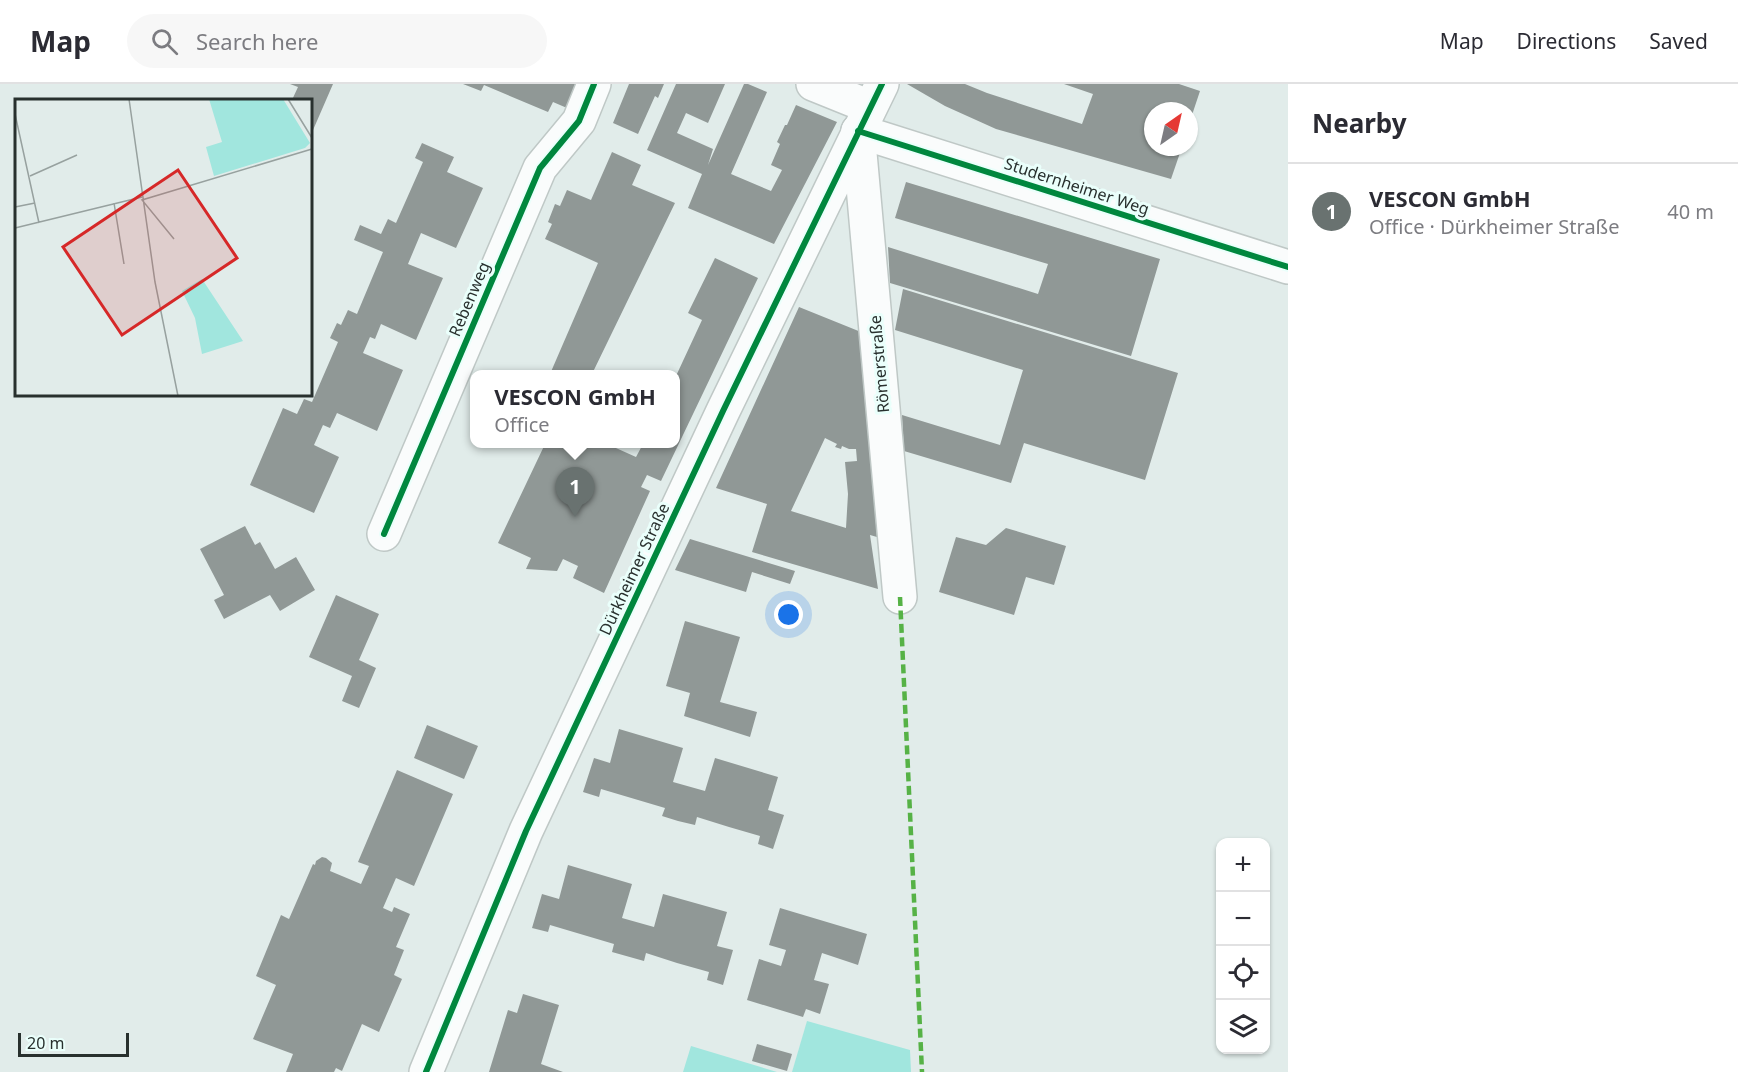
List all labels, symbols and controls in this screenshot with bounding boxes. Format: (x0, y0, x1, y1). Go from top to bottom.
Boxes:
search box (127, 14, 547, 68)
text: Map (30, 22, 91, 60)
icon: search (148, 25, 181, 58)
text: Search here (196, 26, 318, 56)
text: Map (1440, 27, 1484, 55)
text: Directions (1517, 27, 1616, 55)
text: Saved (1649, 27, 1708, 55)
inset map (15, 99, 312, 396)
north arrow (1144, 102, 1198, 156)
text: Nearby (1312, 105, 1407, 141)
street label: Studernheimer Weg (1002, 152, 1152, 220)
text: VESCON GmbH (1369, 183, 1531, 213)
text: 1 (1326, 198, 1337, 225)
text: 40 m (1667, 198, 1714, 225)
text: Office · Dürkheimer Straße (1369, 213, 1620, 240)
street label: Rebenweg (443, 258, 495, 340)
street label: Römerstraße (864, 314, 894, 414)
popup (470, 370, 680, 448)
text: VESCON GmbH (494, 381, 656, 411)
text: Office (494, 411, 550, 438)
pin: 1 (556, 468, 594, 517)
street label: Dürkheimer Straße (594, 499, 674, 639)
your location (774, 600, 803, 629)
map controls (1216, 838, 1270, 1054)
button: + (1216, 838, 1270, 892)
button: − (1216, 892, 1270, 946)
button: locate (1216, 946, 1270, 1000)
button: layers (1216, 1000, 1270, 1054)
scale bar (18, 1030, 129, 1058)
text: 20 m (27, 1032, 64, 1054)

